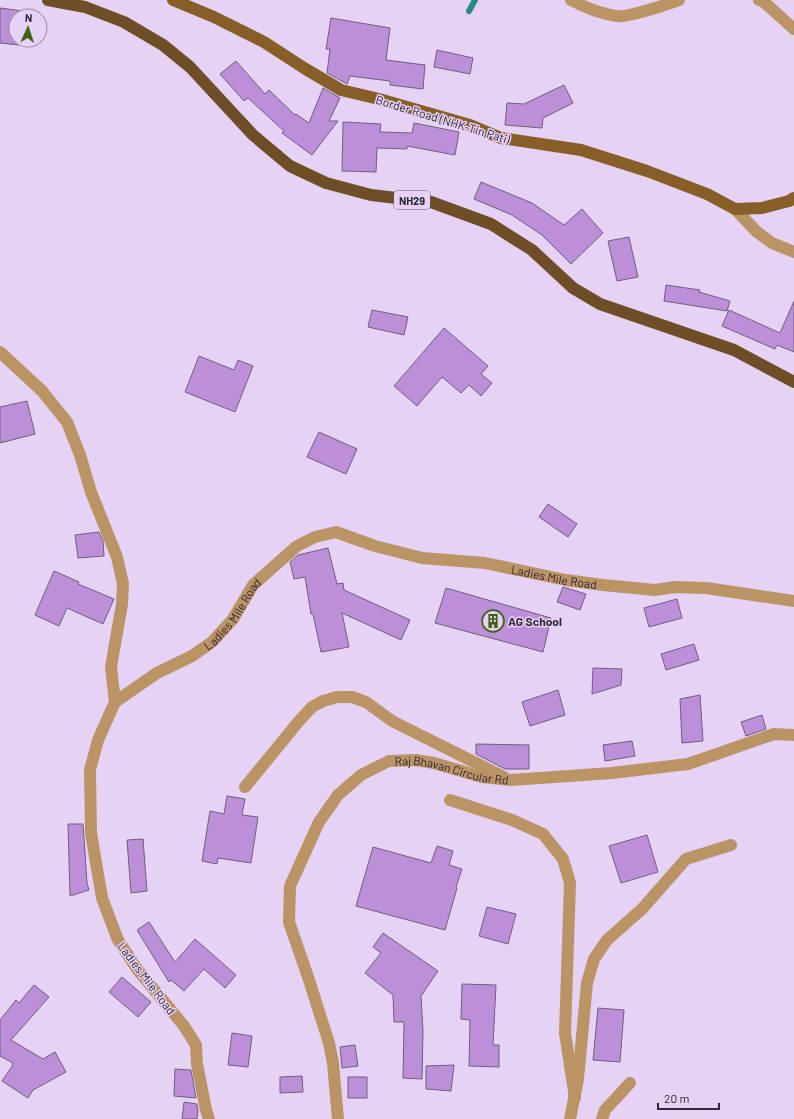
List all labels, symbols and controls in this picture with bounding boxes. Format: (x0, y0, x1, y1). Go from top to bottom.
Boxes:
north arrow (8, 8, 48, 48)
text: N (25, 11, 33, 24)
street label: Border Road (NHK-Tin Pati) (374, 92, 513, 146)
road number: NH29 (394, 191, 430, 209)
street label: Ladies Mile Road (510, 562, 598, 591)
street label: Ladies Mile Road (201, 575, 263, 653)
building icon: AG School (480, 608, 506, 634)
place label: AG School (508, 614, 562, 628)
street label: Raj Bhavan Circular Rd (394, 753, 509, 787)
street label: Ladies Mile Road (115, 939, 179, 1017)
scale bar (658, 1085, 719, 1111)
text: 20 m (664, 1091, 690, 1105)

